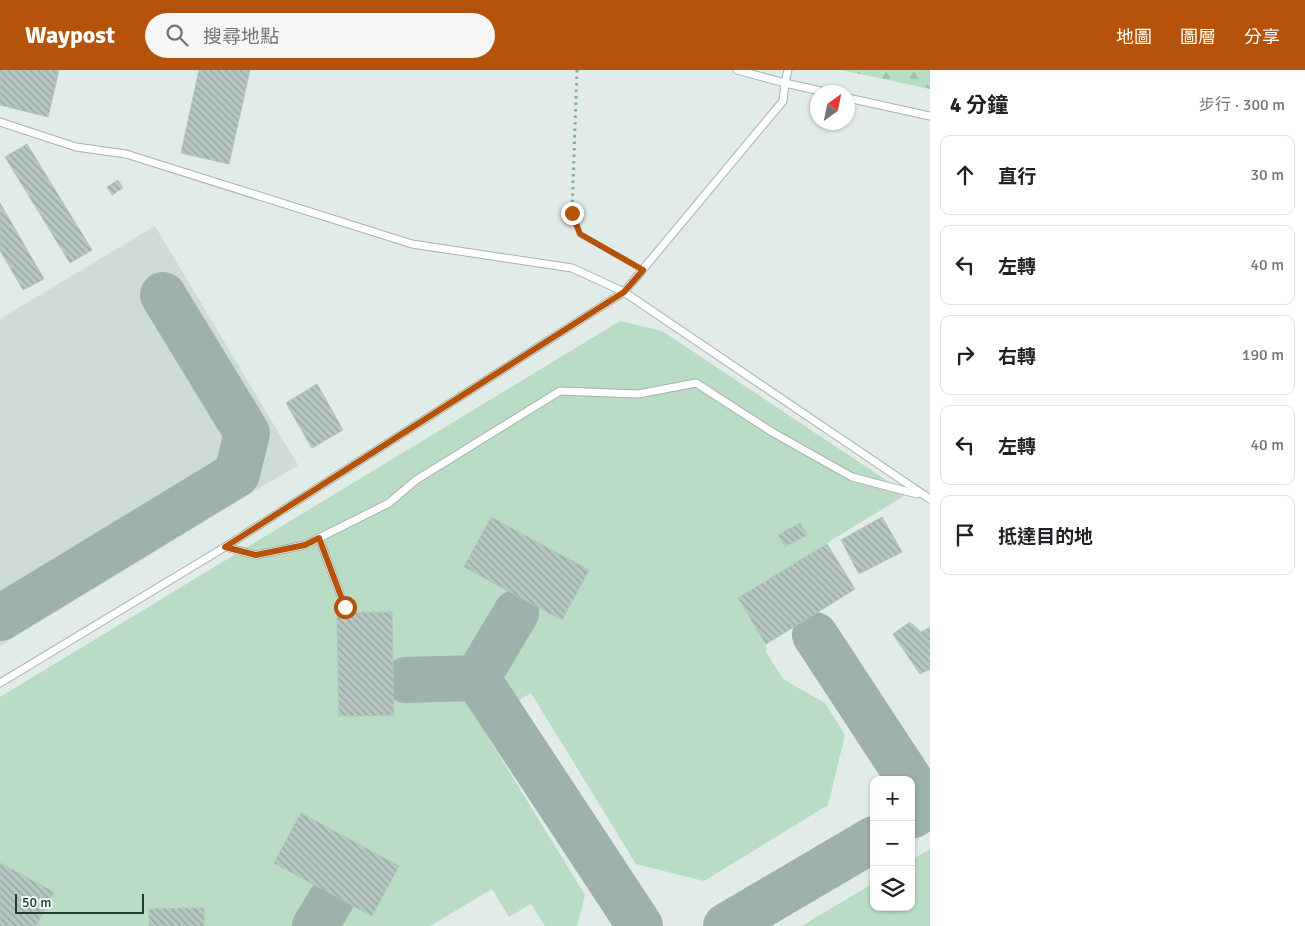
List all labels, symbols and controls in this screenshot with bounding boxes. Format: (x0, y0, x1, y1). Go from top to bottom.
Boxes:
search box (145, 13, 495, 58)
text: Waypost (25, 20, 115, 50)
icon: search (163, 21, 191, 49)
text: 搜尋地點 (203, 25, 279, 49)
text: 地圖 (1116, 26, 1152, 48)
text: 圖層 (1180, 26, 1216, 48)
text: 分享 (1244, 26, 1280, 48)
north arrow (810, 85, 855, 130)
text: 4 分鐘 (950, 92, 1008, 118)
text: 步行 · 300 m (1199, 95, 1285, 115)
icon: ahead (951, 161, 979, 189)
text: 直行 (998, 165, 1036, 189)
text: 30 m (1250, 165, 1284, 185)
route end (561, 202, 584, 225)
icon: left (951, 251, 979, 279)
text: 左轉 (998, 255, 1036, 279)
text: 40 m (1250, 255, 1284, 275)
icon: right (951, 341, 979, 369)
text: 右轉 (998, 345, 1036, 369)
text: 190 m (1242, 345, 1284, 365)
icon: left (951, 431, 979, 459)
text: 左轉 (998, 435, 1036, 459)
text: 40 m (1250, 435, 1284, 455)
icon: arrive (951, 521, 979, 549)
text: 抵達目的地 (998, 525, 1093, 549)
route start (334, 596, 357, 619)
map controls (870, 776, 915, 911)
button: + (870, 776, 915, 821)
button: − (870, 821, 915, 866)
button: layers (870, 866, 915, 911)
scale bar (15, 891, 144, 914)
text: 50 m (22, 894, 51, 911)

